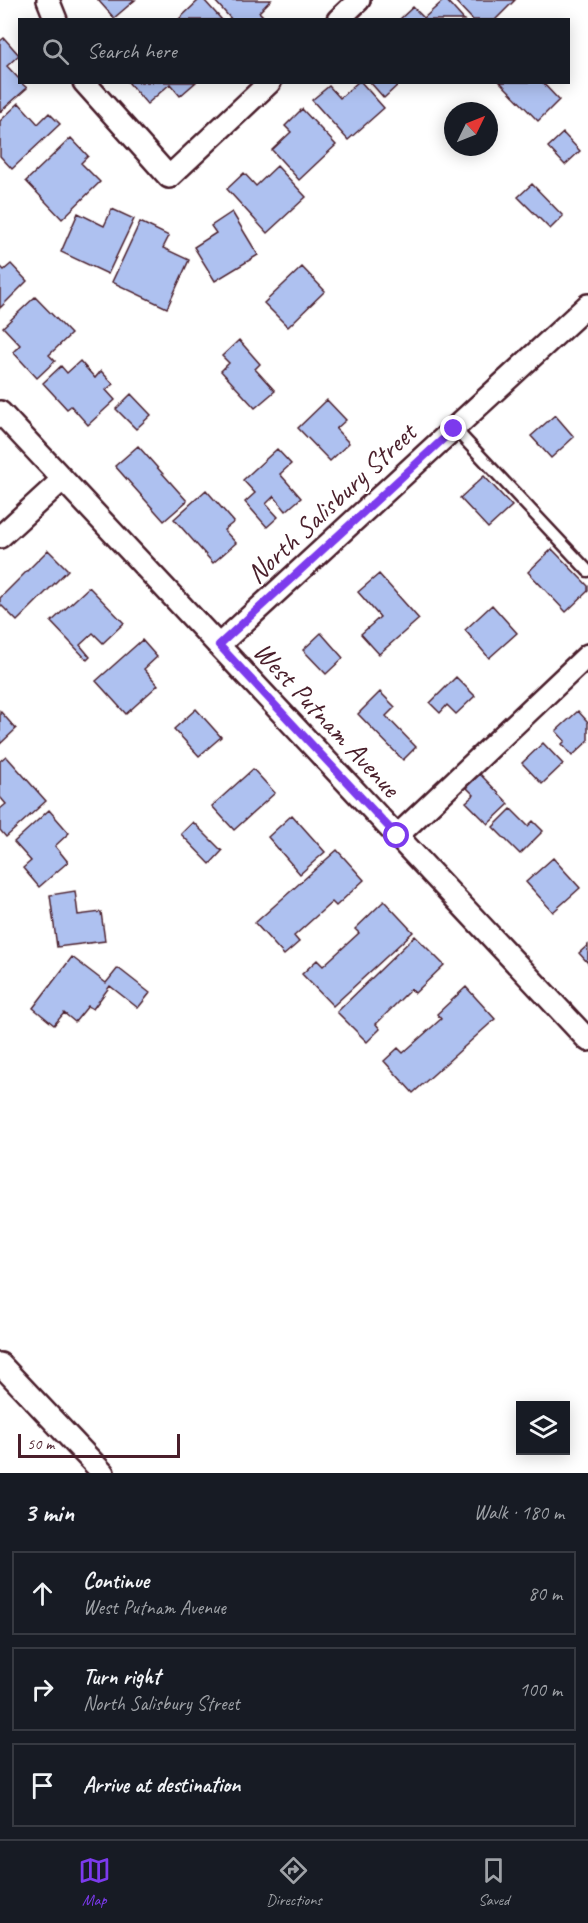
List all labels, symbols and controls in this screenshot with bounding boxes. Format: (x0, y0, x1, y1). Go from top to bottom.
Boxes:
search box (18, 18, 570, 84)
icon: search (39, 35, 72, 68)
text: Search here (87, 37, 177, 65)
north arrow (444, 102, 498, 156)
street label: North Salisbury Street (239, 414, 425, 591)
route end (440, 415, 466, 441)
street label: West Putnam Avenue (246, 634, 409, 805)
route start (383, 822, 409, 848)
map controls (516, 1401, 570, 1455)
button: layers (516, 1401, 570, 1455)
scale bar (18, 1431, 180, 1458)
text: 50 m (27, 1434, 54, 1454)
text: 3 min (24, 1496, 74, 1529)
text: Walk · 180 m (474, 1500, 564, 1525)
text: Continue (83, 1567, 149, 1595)
icon: ahead (26, 1577, 59, 1610)
text: 80 m (528, 1581, 562, 1606)
text: West Putnam Avenue (83, 1595, 226, 1620)
text: Turn right (83, 1663, 160, 1691)
icon: right (26, 1673, 59, 1706)
text: 100 m (519, 1677, 562, 1702)
text: North Salisbury Street (83, 1691, 240, 1716)
icon: arrive (26, 1769, 59, 1802)
text: Arrive at destination (83, 1771, 240, 1799)
tab: Map (78, 1854, 111, 1910)
tab: Directions (266, 1854, 322, 1910)
tab: Saved (477, 1854, 510, 1910)

